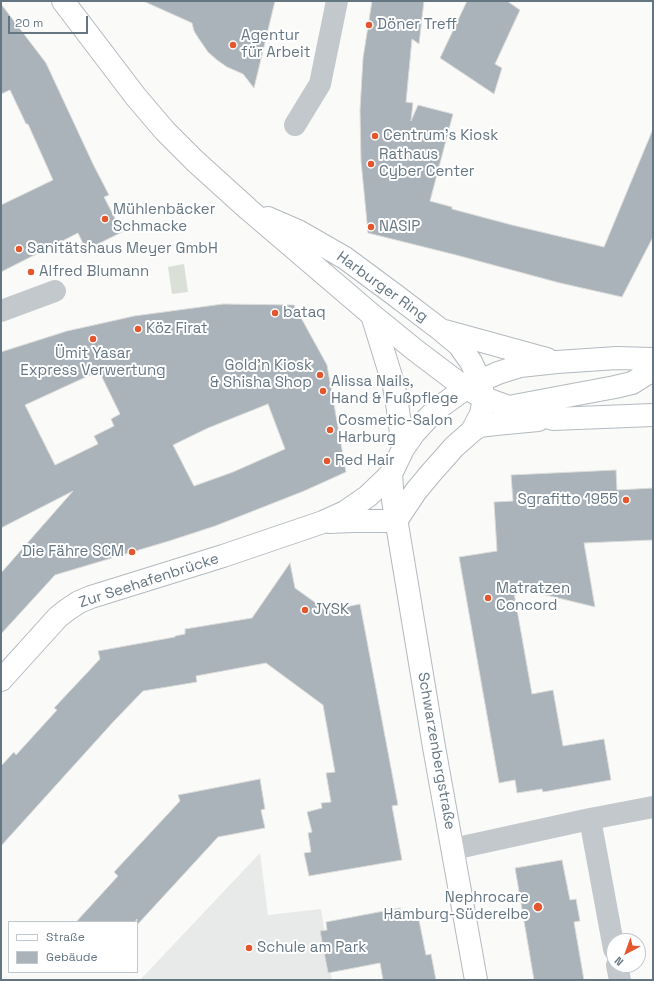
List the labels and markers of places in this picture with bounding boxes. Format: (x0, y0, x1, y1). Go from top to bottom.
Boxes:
place label: Döner Treff (377, 16, 457, 34)
marker: Döner Treff (364, 20, 374, 30)
place label: Agentur für Arbeit (241, 27, 311, 62)
marker: Agentur für Arbeit (228, 40, 238, 50)
place label: Centrum's Kiosk (383, 127, 498, 145)
marker: Centrum's Kiosk (370, 131, 380, 141)
place label: Rathaus Cyber Center (379, 146, 475, 181)
marker: Rathaus Cyber Center (366, 159, 376, 169)
place label: Mühlenbäcker Schmacke (113, 201, 215, 236)
marker: Mühlenbäcker Schmacke (100, 214, 110, 224)
place label: NASIP (379, 218, 420, 236)
marker: NASIP (366, 222, 376, 232)
place label: Sanitätshaus Meyer GmbH (27, 240, 218, 258)
marker: Sanitätshaus Meyer GmbH (14, 244, 24, 254)
place label: Alfred Blumann (39, 263, 149, 281)
marker: Alfred Blumann (26, 267, 36, 277)
place label: bataq (283, 304, 326, 322)
marker: bataq (270, 308, 280, 318)
place label: Köz Firat (146, 320, 208, 338)
marker: Köz Firat (133, 324, 143, 334)
marker: Ümit Yasar Express Verwertung (88, 334, 98, 344)
place label: Ümit Yasar Express Verwertung (20, 345, 166, 380)
place label: Gold'n Kiosk & Shisha Shop (210, 357, 312, 392)
marker: Gold'n Kiosk & Shisha Shop (315, 370, 325, 380)
place label: Alissa Nails, Hand & Fußpflege (331, 373, 458, 408)
marker: Alissa Nails, Hand & Fußpflege (318, 386, 328, 396)
place label: Cosmetic-Salon Harburg (338, 412, 453, 447)
marker: Cosmetic-Salon Harburg (325, 425, 335, 435)
place label: Red Hair (335, 452, 395, 470)
marker: Red Hair (322, 456, 332, 466)
place label: Sgrafitto 1955 (517, 491, 618, 509)
marker: Sgrafitto 1955 (621, 495, 631, 505)
place label: Die Fähre SCM (22, 543, 124, 561)
marker: Die Fähre SCM (127, 547, 137, 557)
place label: Matratzen Concord (496, 580, 570, 615)
marker: Matratzen Concord (483, 593, 493, 603)
place label: JYSK (313, 601, 349, 619)
marker: JYSK (300, 605, 310, 615)
place label: Nephrocare Hamburg-Süderelbe (384, 889, 529, 924)
marker: Nephrocare Hamburg-Süderelbe (532, 901, 544, 913)
place label: Schule am Park (257, 939, 366, 957)
marker: Schule am Park (244, 943, 254, 953)

